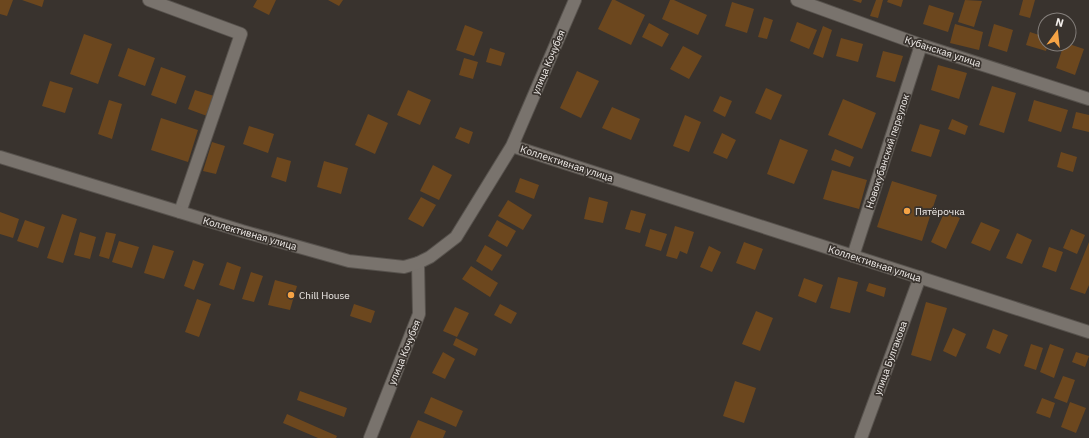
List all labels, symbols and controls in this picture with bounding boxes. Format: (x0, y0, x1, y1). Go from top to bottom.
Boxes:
north arrow (1037, 12, 1077, 52)
text: N (1054, 15, 1065, 30)
street label: улица Кочубея (529, 28, 568, 96)
street label: Кубанская улица (903, 33, 983, 70)
street label: Новокубанский переулок (863, 92, 912, 210)
street label: Коллективная улица (519, 142, 616, 185)
place label: Пятёрочка (915, 205, 966, 218)
marker: Пятёрочка (902, 206, 912, 216)
street label: Коллективная улица (201, 214, 299, 253)
street label: Коллективная улица (827, 242, 924, 285)
place label: Chill House (299, 289, 350, 302)
marker: Chill House (286, 290, 296, 300)
street label: улица Кочубея (386, 318, 423, 387)
street label: улица Булгакова (871, 319, 910, 397)

